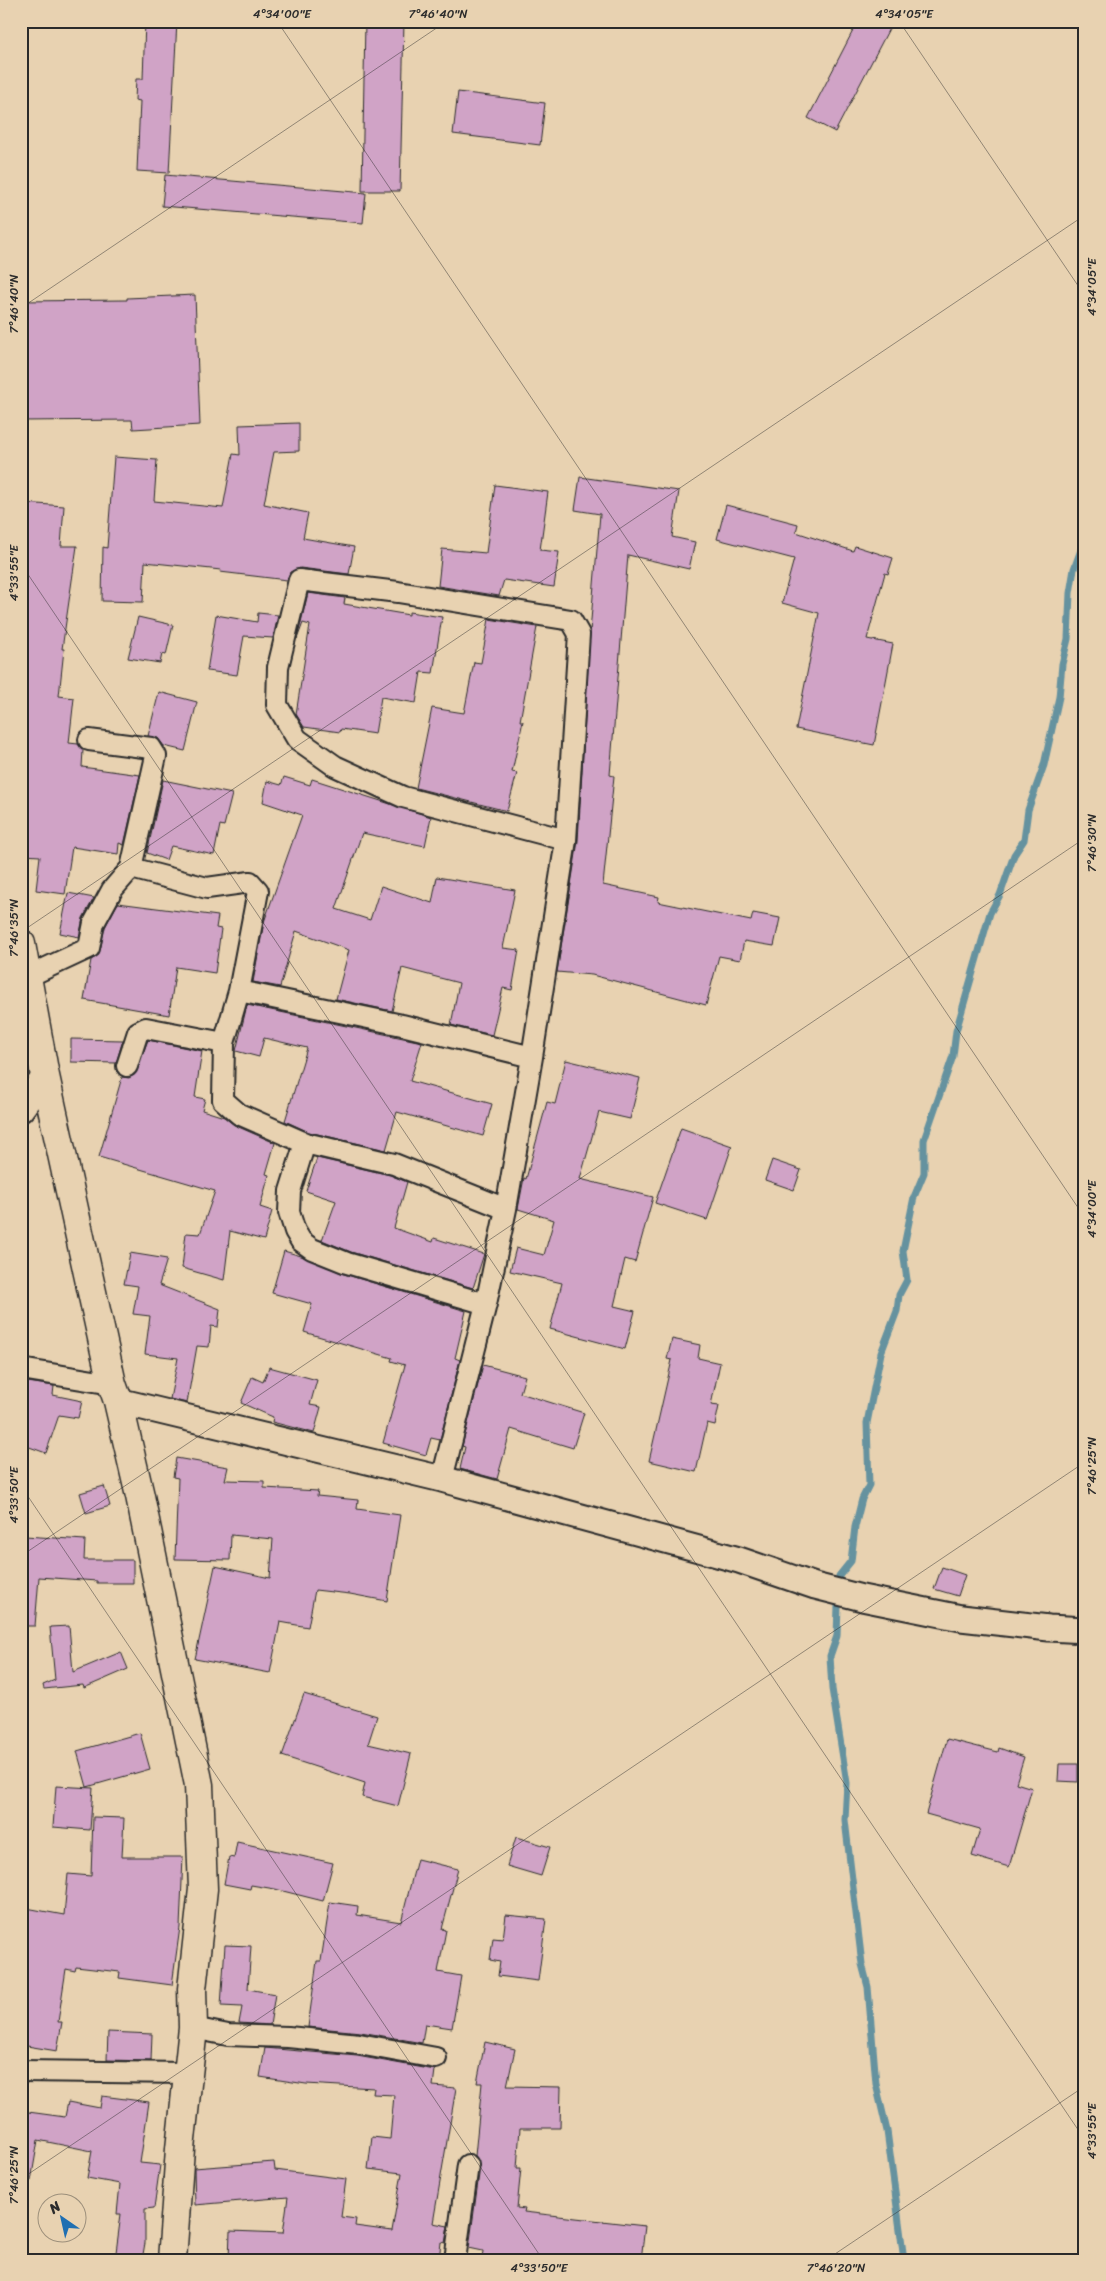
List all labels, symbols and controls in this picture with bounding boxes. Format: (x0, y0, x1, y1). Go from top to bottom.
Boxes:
text: 4°34'00"E (253, 3, 312, 25)
text: 7°46'40"N (408, 3, 468, 25)
text: 4°34'05"E (875, 3, 934, 25)
text: 4°34'05"E (1081, 257, 1103, 316)
text: 7°46'40"N (3, 274, 25, 334)
text: 4°33'55"E (3, 543, 25, 601)
text: 7°46'30"N (1081, 813, 1103, 872)
text: 7°46'35"N (3, 898, 25, 957)
text: 4°34'00"E (1081, 1179, 1103, 1238)
text: 7°46'25"N (1081, 1436, 1103, 1495)
text: 4°33'50"E (3, 1465, 25, 1523)
text: 4°33'55"E (1081, 2101, 1103, 2159)
text: 7°46'25"N (3, 2145, 25, 2204)
north arrow (38, 2194, 88, 2244)
text: N (43, 2194, 66, 2221)
text: 4°33'50"E (511, 2257, 569, 2279)
text: 7°46'20"N (807, 2257, 866, 2279)

